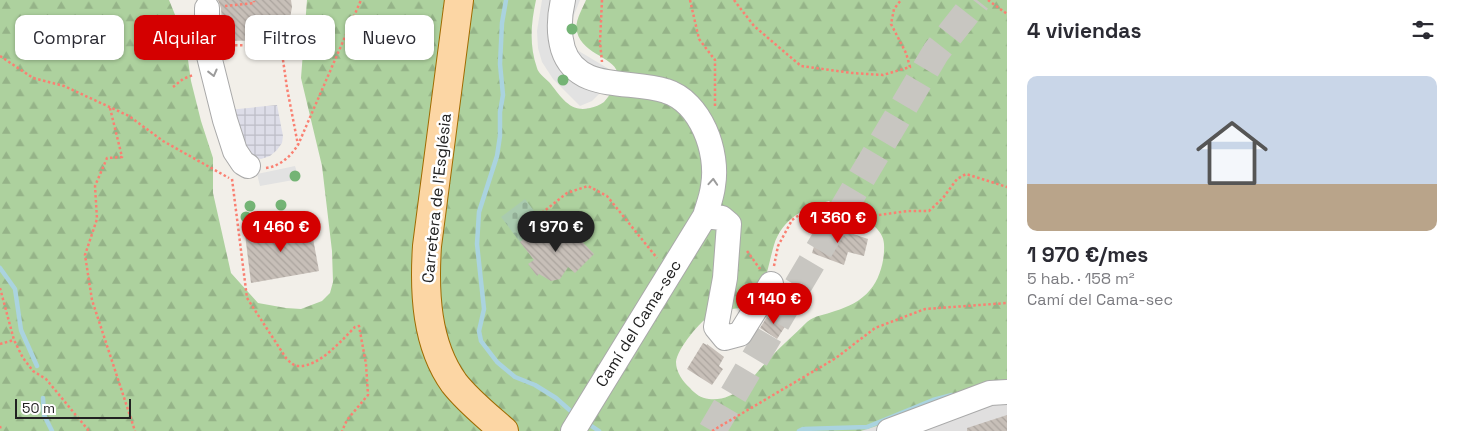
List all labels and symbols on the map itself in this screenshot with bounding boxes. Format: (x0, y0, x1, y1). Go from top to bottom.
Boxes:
one-way arrow (207, 68, 218, 77)
street label: Carretera de l'Església (417, 112, 456, 284)
one-way arrow (707, 178, 718, 186)
pin: 1 360 € (792, 202, 884, 244)
pin: 1 460 € (235, 210, 327, 253)
pin: 1 970 € (510, 210, 602, 253)
street label: Camí del Cama-sec (591, 256, 686, 391)
pin: 1 140 € (728, 282, 820, 325)
scale bar (15, 396, 131, 419)

